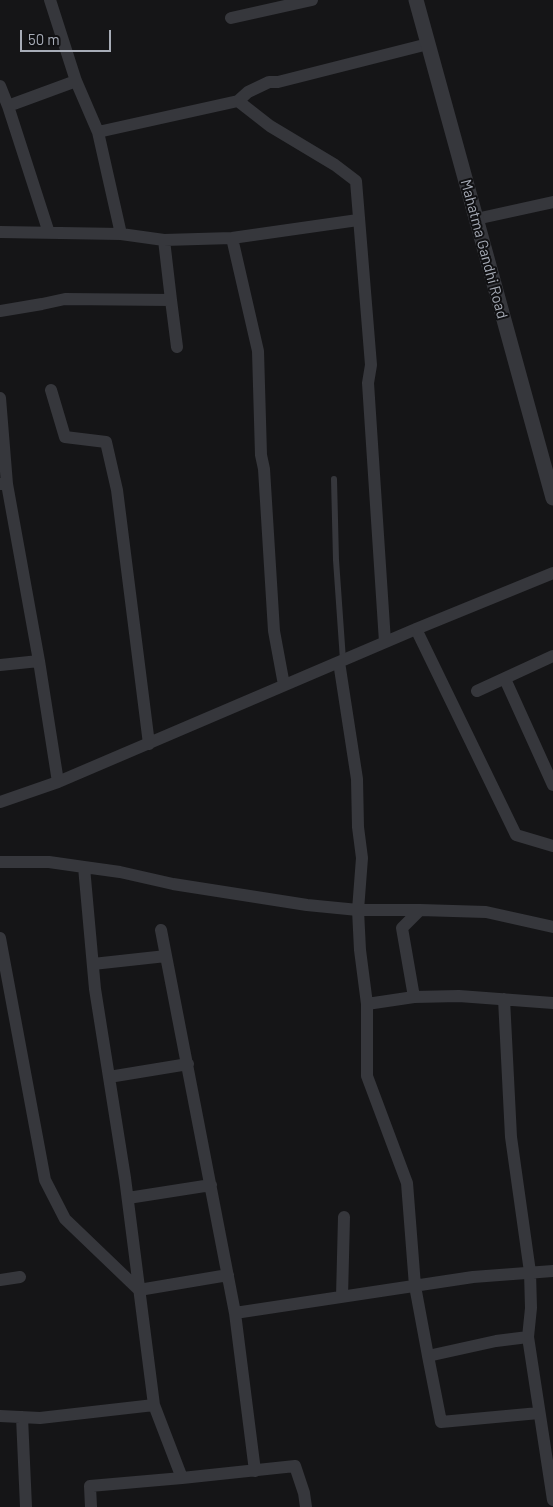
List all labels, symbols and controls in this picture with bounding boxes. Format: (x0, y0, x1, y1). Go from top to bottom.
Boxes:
scale bar (22, 20, 114, 52)
text: 50 m (28, 30, 60, 48)
street label: Mahatma Gandhi Road (457, 177, 511, 321)

